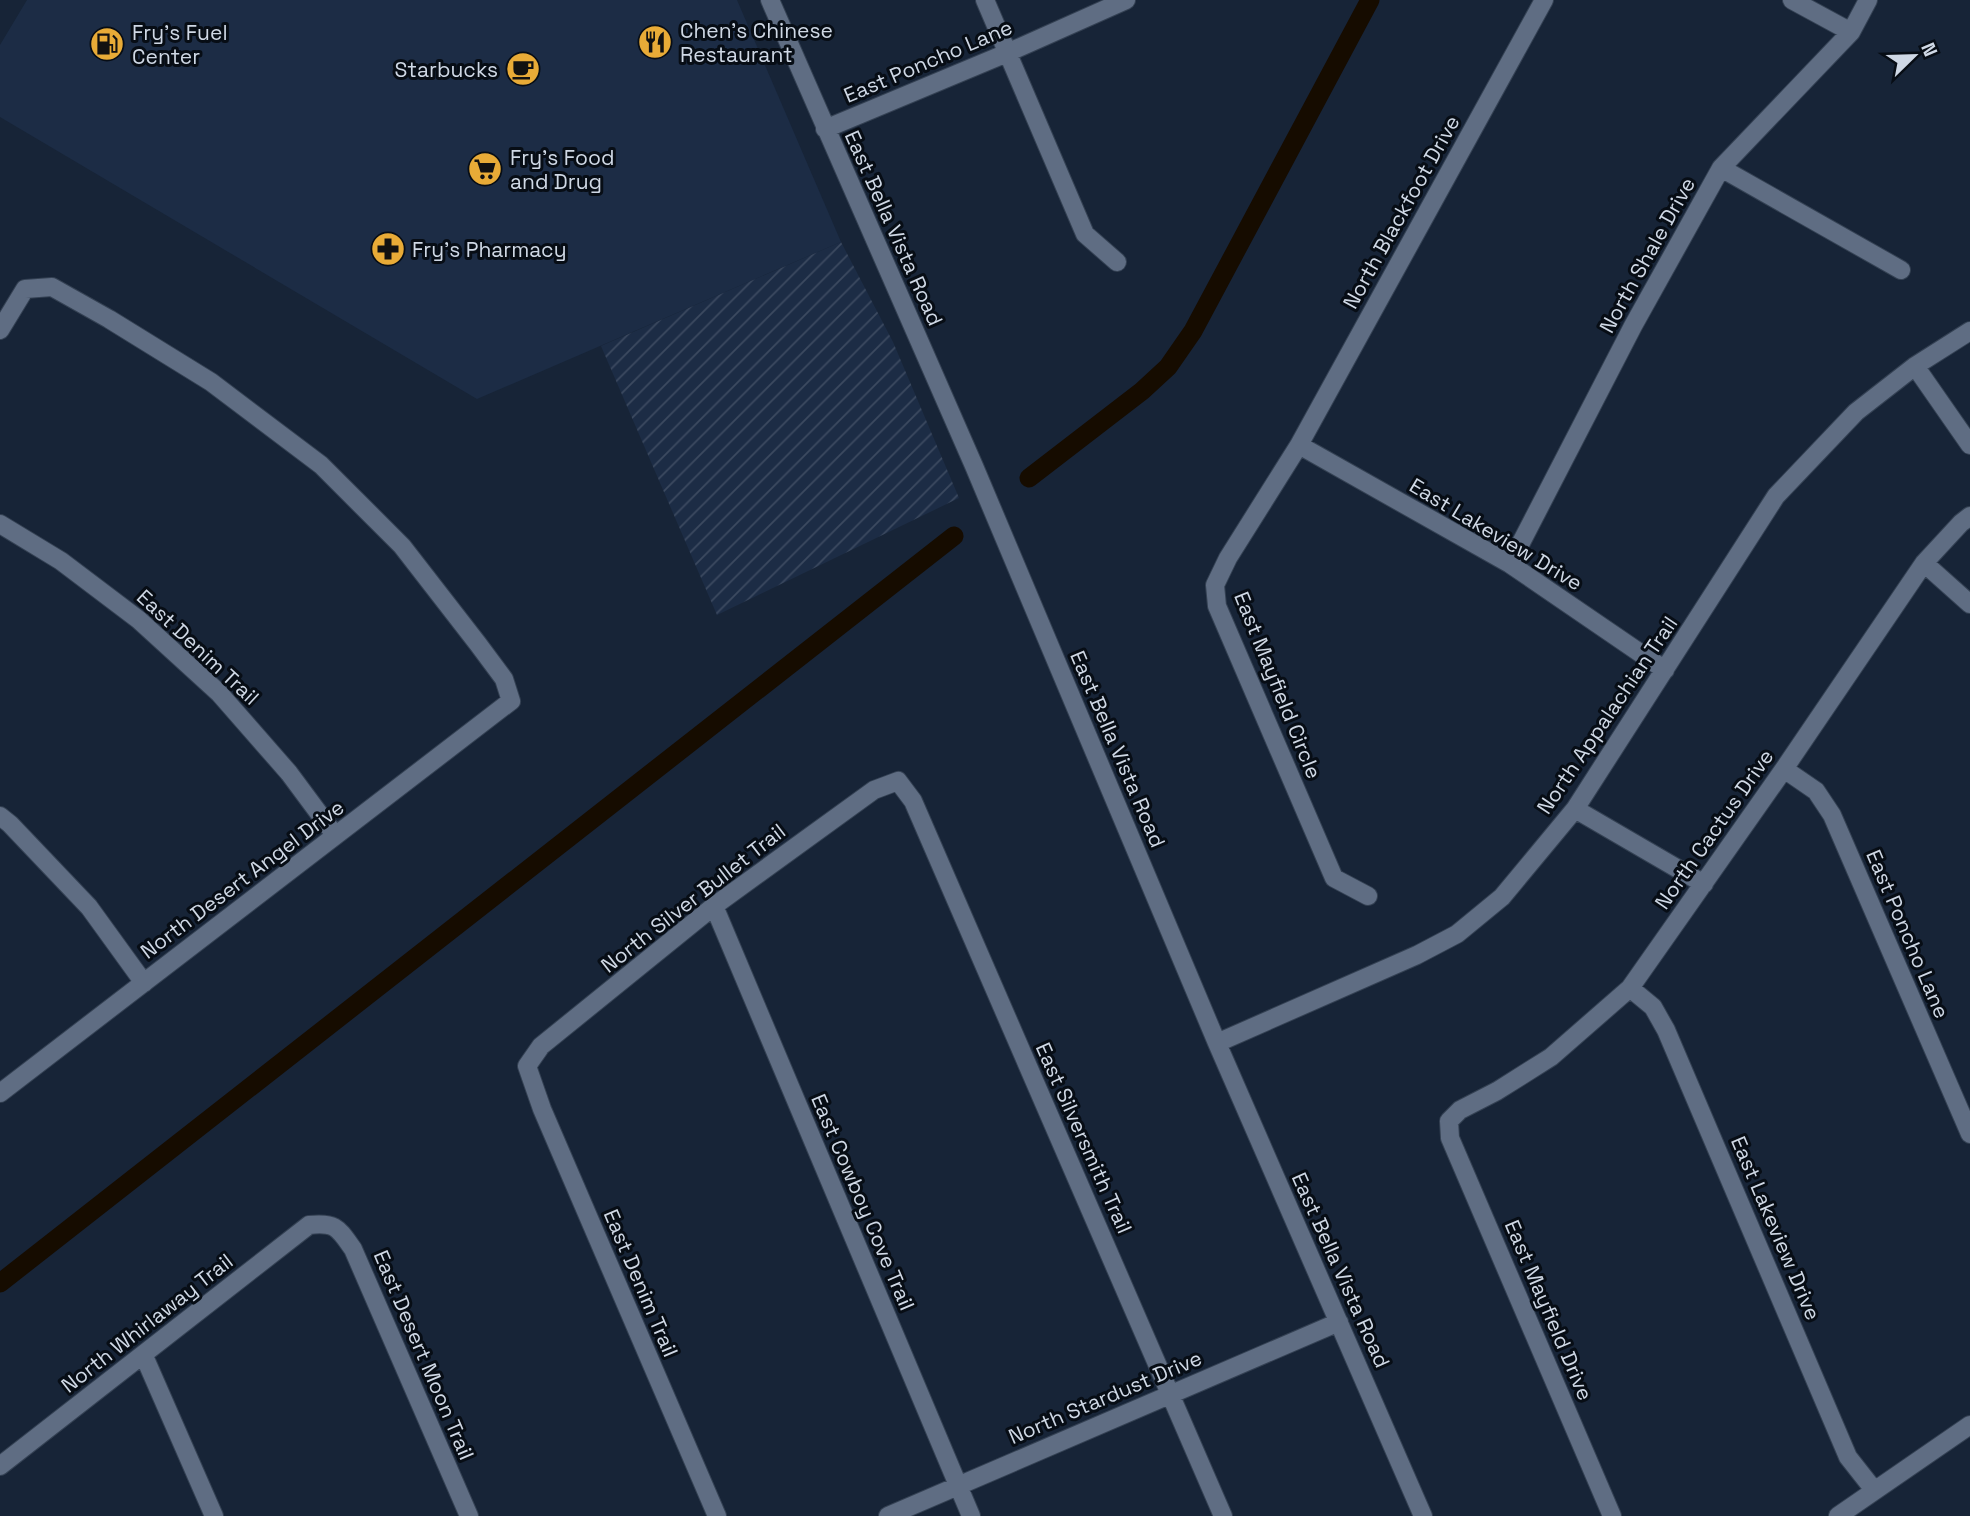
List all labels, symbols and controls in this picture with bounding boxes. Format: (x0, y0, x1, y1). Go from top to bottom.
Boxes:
street label: East Poncho Lane (840, 13, 1016, 109)
place label: Chen's Chinese Restaurant (680, 17, 833, 68)
place label: Fry's Fuel Center (132, 19, 228, 70)
north arrow (1879, 21, 1949, 91)
restaurant icon: Chen's Chinese Restaurant (636, 23, 674, 61)
fuel station icon: Fry's Fuel Center (88, 25, 126, 63)
text: N (1915, 39, 1943, 60)
cafe icon: Starbucks (504, 50, 542, 88)
place label: Starbucks (395, 56, 498, 83)
street label: North Blackfoot Drive (1337, 110, 1465, 314)
street label: East Bella Vista Road (839, 126, 949, 330)
place label: Fry's Food and Drug (510, 144, 614, 195)
supermarket icon: Fry's Food and Drug (466, 150, 504, 188)
street label: North Shale Drive (1593, 172, 1701, 338)
pharmacy icon: Fry's Pharmacy (369, 230, 407, 268)
place label: Fry's Pharmacy (412, 236, 567, 263)
street label: East Lakeview Drive (1405, 472, 1587, 596)
street label: East Denim Trail (131, 583, 265, 711)
street label: East Mayfield Circle (1228, 588, 1328, 782)
street label: North Appalachian Trail (1531, 611, 1683, 819)
street label: East Bella Vista Road (1064, 647, 1172, 851)
street label: North Cactus Drive (1649, 744, 1779, 914)
street label: North Desert Angel Drive (135, 794, 349, 964)
street label: North Silver Bullet Trail (595, 818, 791, 978)
street label: East Poncho Lane (1860, 846, 1956, 1022)
street label: East Silversmith Trail (1030, 1038, 1138, 1238)
street label: East Cowboy Cove Trail (805, 1090, 921, 1314)
street label: East Lakeview Drive (1725, 1132, 1827, 1324)
street label: East Bella Vista Road (1286, 1168, 1396, 1372)
street label: East Denim Trail (598, 1205, 684, 1361)
street label: East Mayfield Drive (1499, 1216, 1599, 1404)
street label: East Desert Moon Trail (368, 1246, 480, 1464)
street label: North Whirlaway Trail (56, 1247, 238, 1399)
street label: North Stardust Drive (1004, 1344, 1206, 1450)

